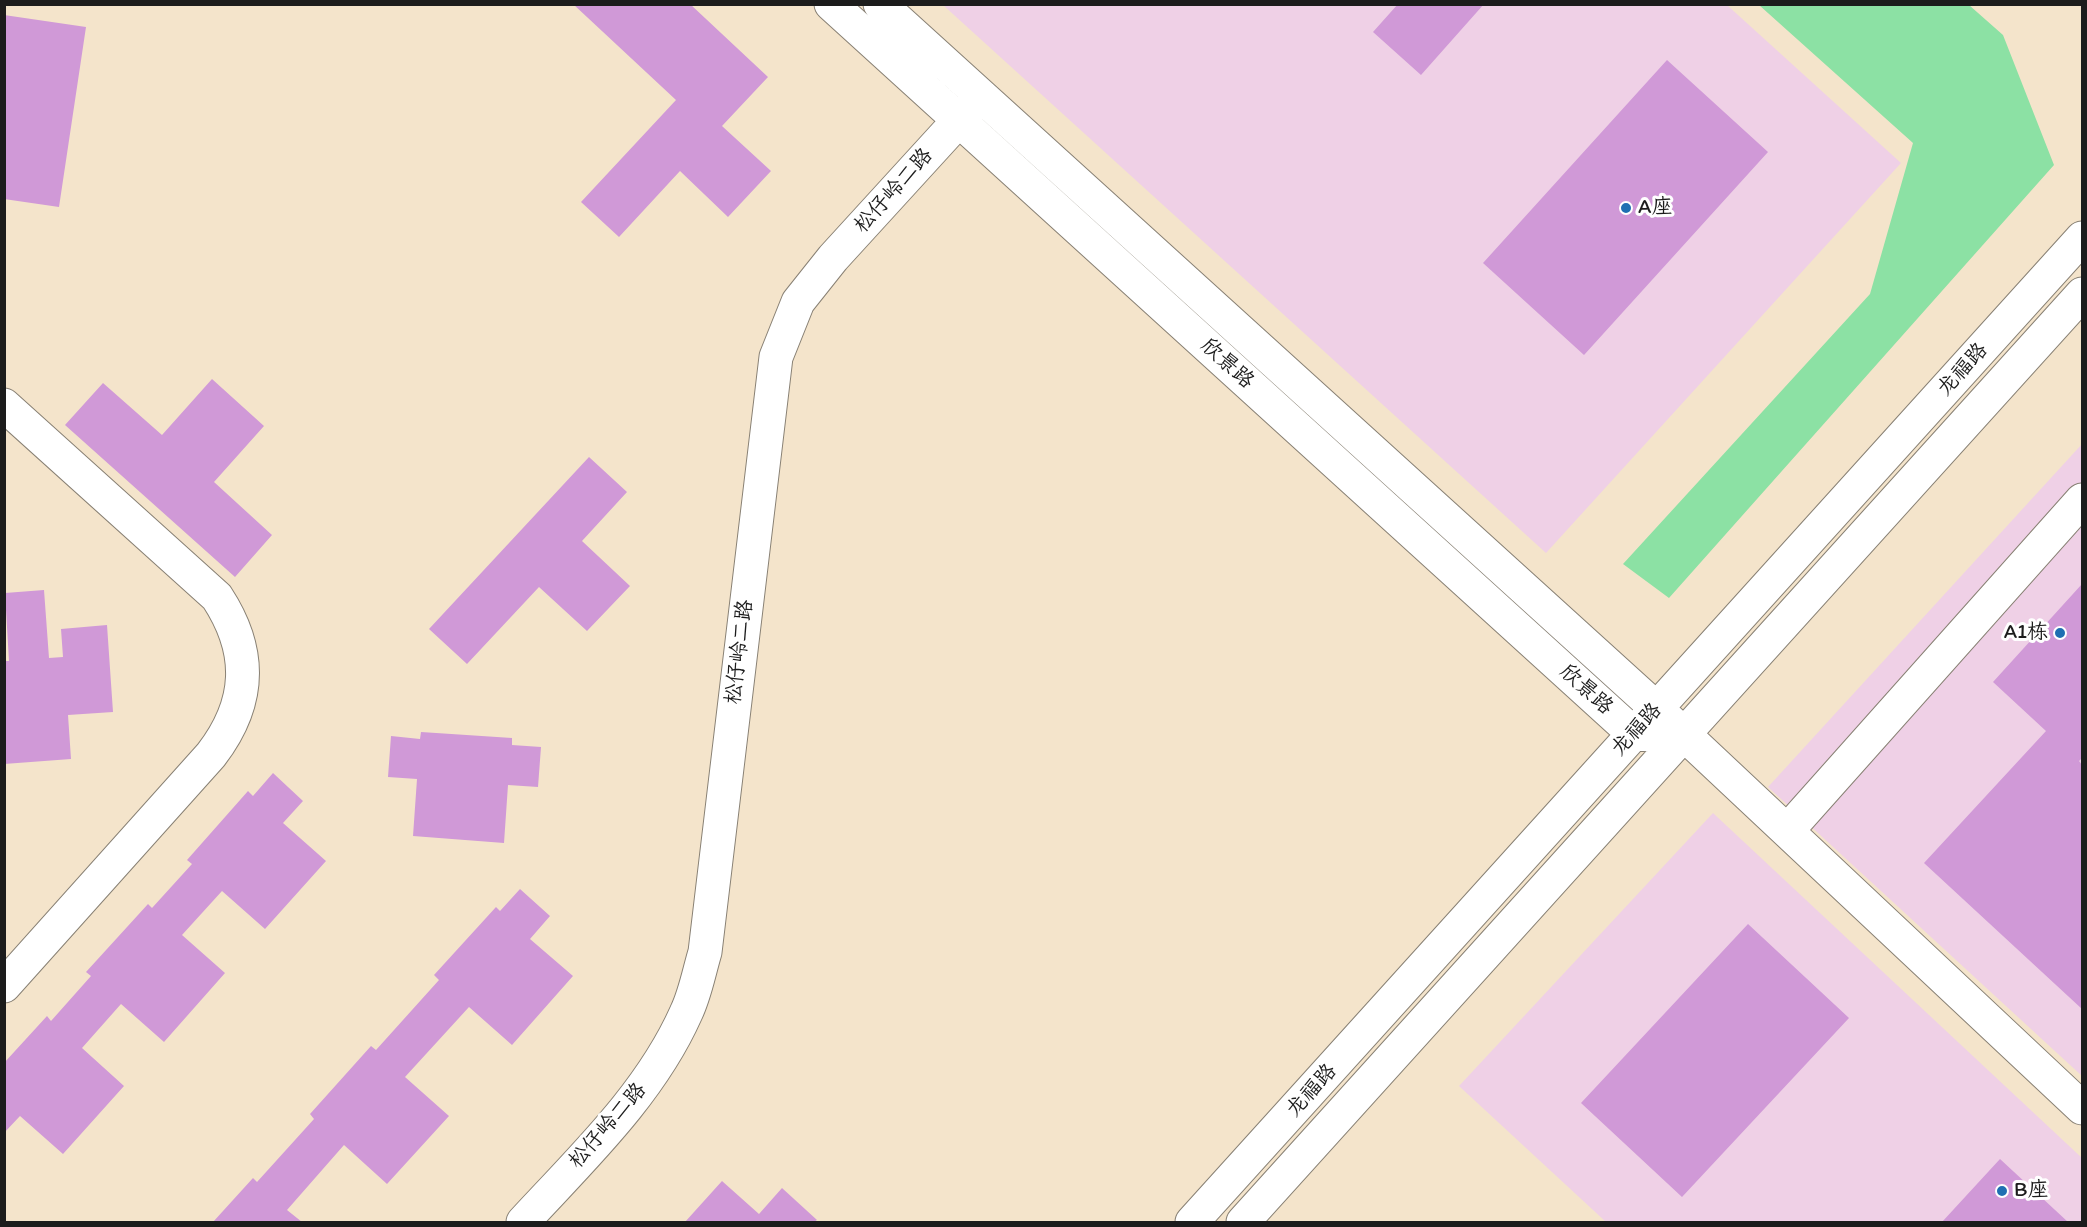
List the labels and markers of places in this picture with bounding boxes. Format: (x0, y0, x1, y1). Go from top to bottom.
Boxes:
place label: A座 (1638, 195, 1672, 221)
marker: A座 (1619, 201, 1633, 215)
place label: A1栋 (2004, 620, 2048, 646)
marker: A1栋 (2053, 626, 2067, 640)
place label: B座 (2014, 1178, 2049, 1204)
marker: B座 (1995, 1184, 2009, 1198)

